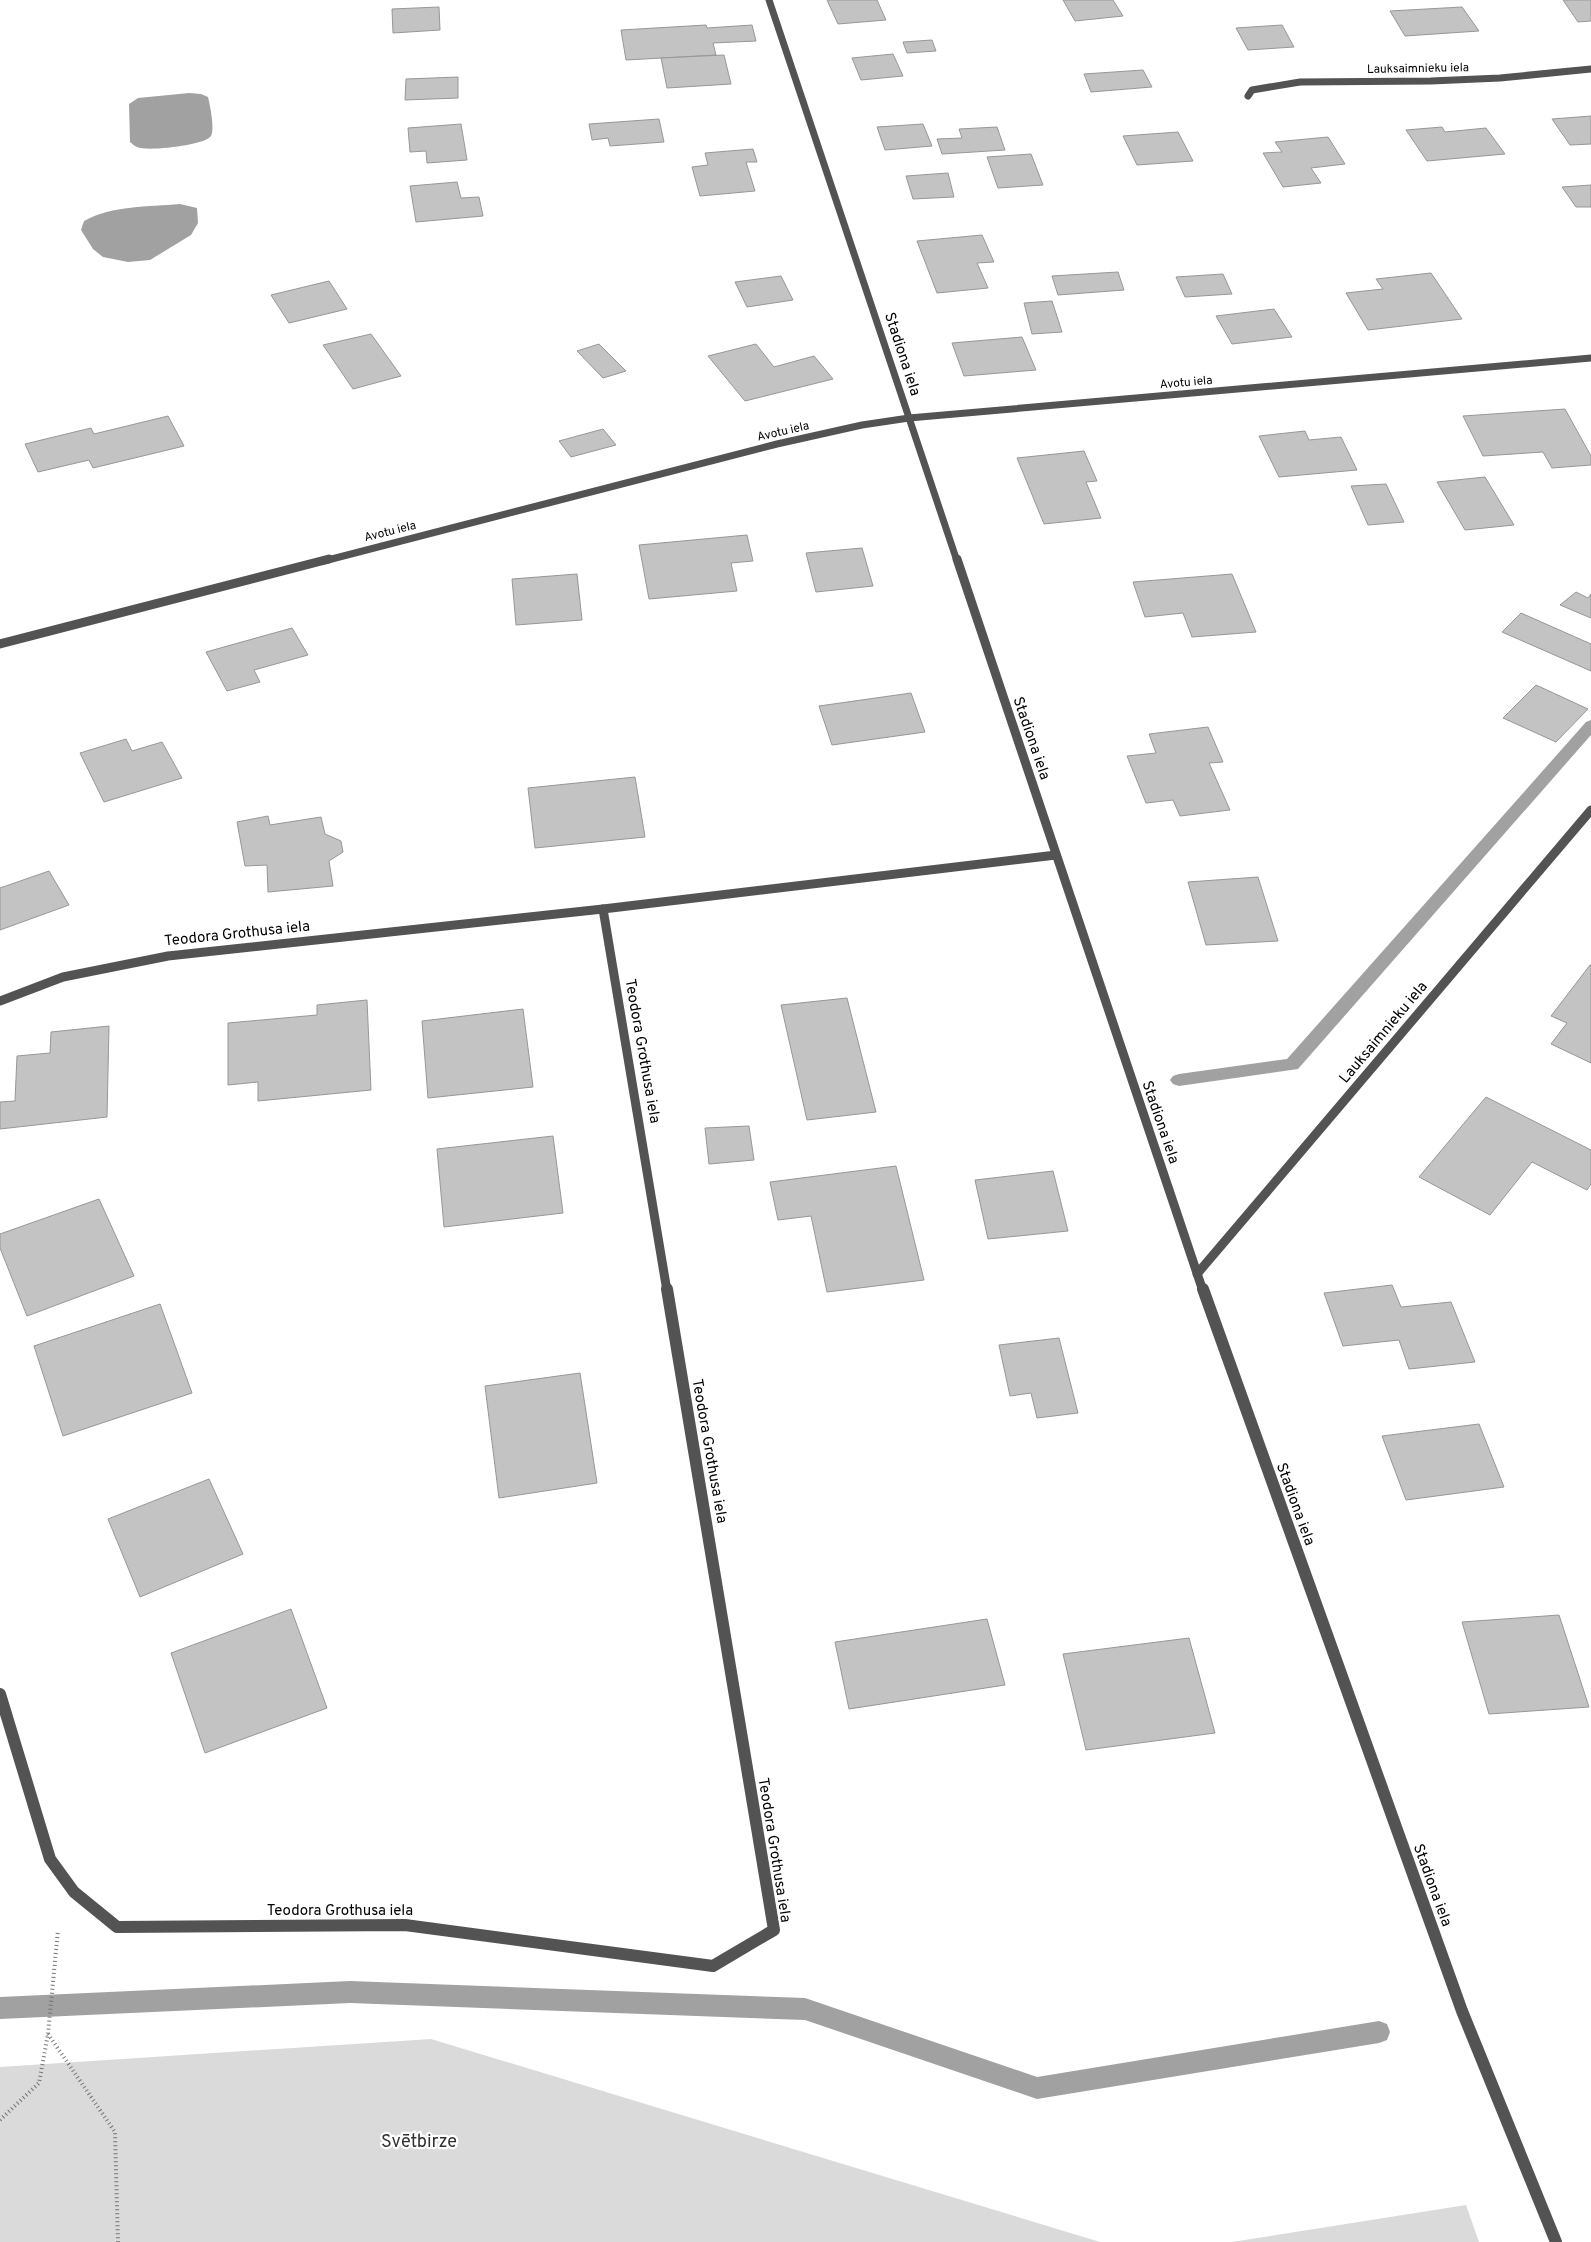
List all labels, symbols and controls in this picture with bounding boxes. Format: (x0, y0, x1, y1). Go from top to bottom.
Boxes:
street label: Lauksaimnieku iela (1367, 60, 1469, 78)
street label: Stadiona iela (879, 310, 924, 399)
street label: Avotu iela (1159, 373, 1213, 393)
street label: Avotu iela (756, 418, 811, 446)
street label: Avotu iela (363, 518, 418, 546)
street label: Stadiona iela (1007, 694, 1054, 783)
street label: Teodora Grothusa iela (163, 917, 311, 952)
street label: Teodora Grothusa iela (619, 978, 664, 1125)
street label: Lauksaimnieku iela (1336, 978, 1432, 1088)
street label: Stadiona iela (1136, 1078, 1183, 1167)
street label: Teodora Grothusa iela (686, 1378, 731, 1525)
street label: Stadiona iela (1271, 1461, 1318, 1548)
street label: Teodora Grothusa iela (753, 1777, 794, 1924)
street label: Stadiona iela (1408, 1842, 1455, 1929)
street label: Teodora Grothusa iela (267, 1902, 413, 1921)
park label: Svētbirze (381, 2131, 457, 2154)

